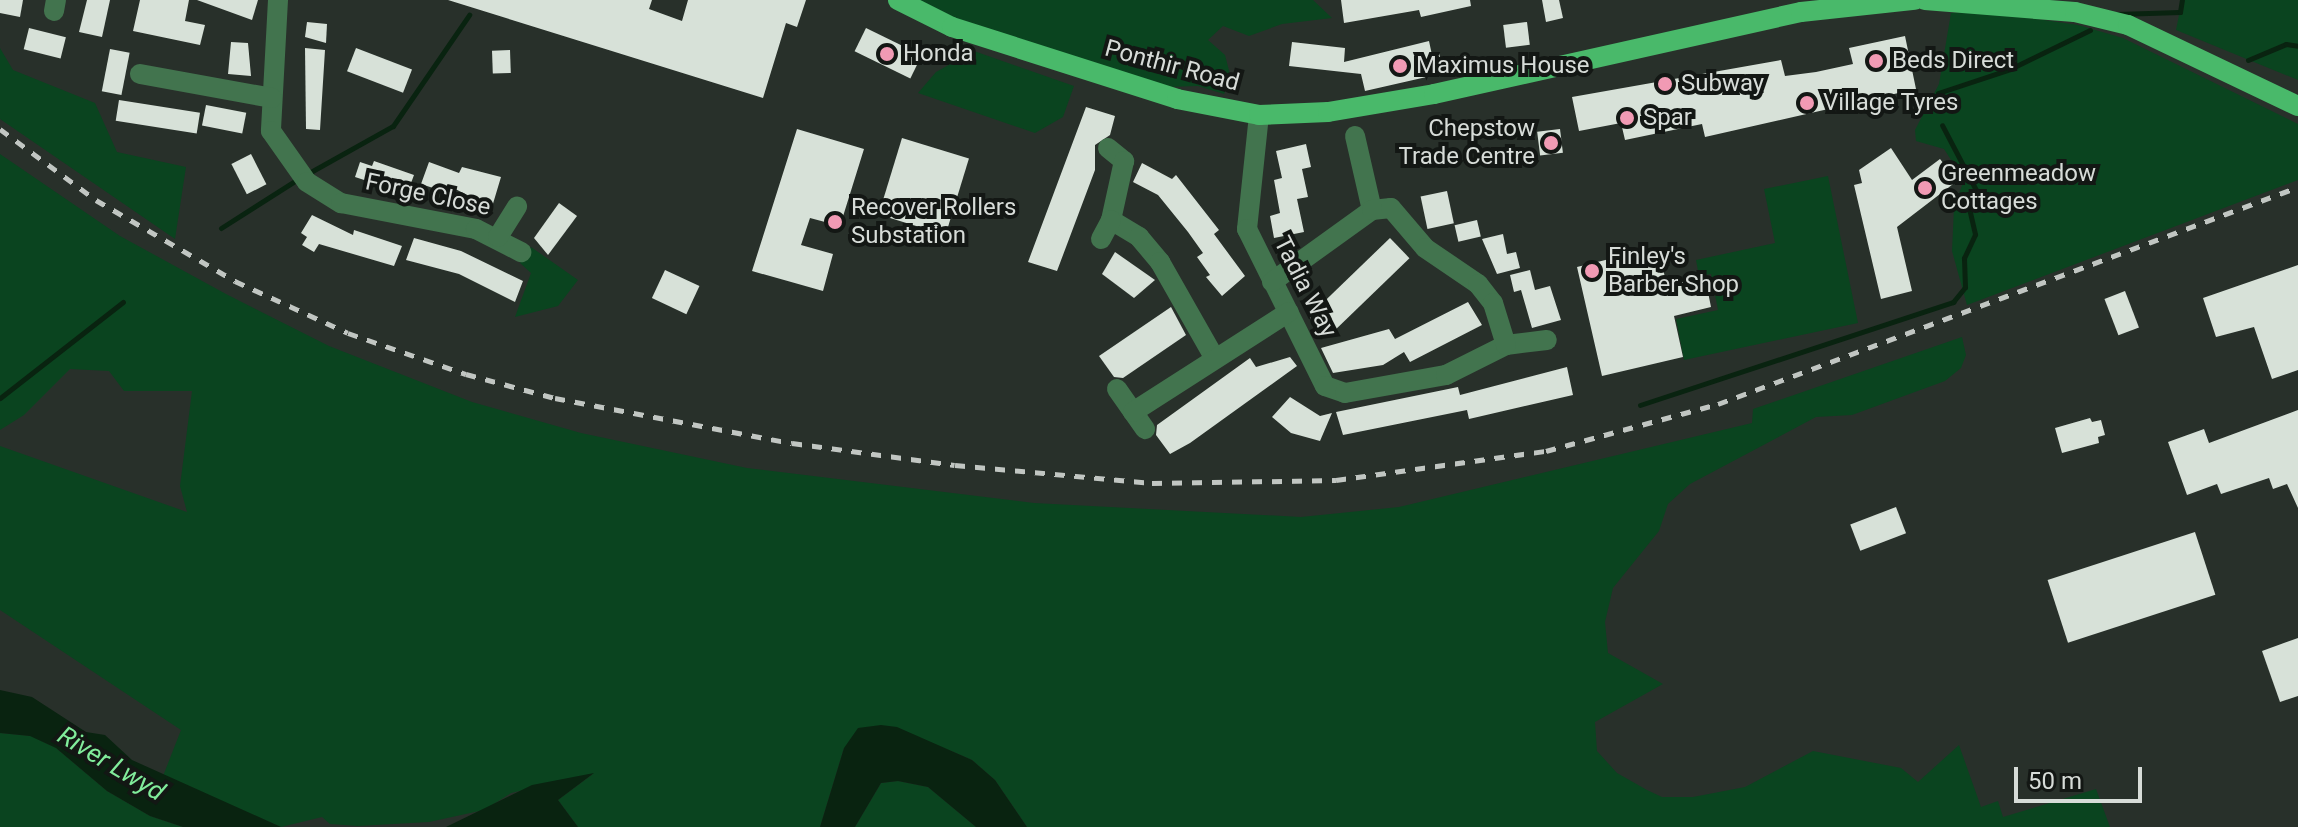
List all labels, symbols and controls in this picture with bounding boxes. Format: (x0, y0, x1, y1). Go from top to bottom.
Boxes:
street label: Ponthir Road (1102, 34, 1242, 98)
place label: Honda (903, 40, 974, 68)
marker: Honda (878, 45, 896, 63)
place label: Beds Direct (1892, 47, 2014, 75)
place label: Maximus House (1416, 52, 1590, 80)
marker: Beds Direct (1867, 52, 1885, 70)
marker: Maximus House (1391, 57, 1409, 75)
place label: Subway (1681, 70, 1764, 98)
marker: Subway (1656, 75, 1674, 93)
place label: Village Tyres (1823, 89, 1959, 117)
marker: Village Tyres (1798, 94, 1816, 112)
place label: Spar (1643, 104, 1692, 132)
marker: Spar (1618, 109, 1636, 127)
place label: Chepstow Trade Centre (1399, 115, 1535, 171)
marker: Chepstow Trade Centre (1542, 134, 1560, 152)
place label: Greenmeadow Cottages (1941, 160, 2096, 216)
street label: Forge Close (363, 168, 493, 222)
marker: Greenmeadow Cottages (1916, 179, 1934, 197)
place label: Recover Rollers Substation (851, 194, 1016, 250)
marker: Recover Rollers Substation (826, 213, 844, 231)
street label: Tadia Way (1267, 232, 1343, 342)
place label: Finley's Barber Shop (1608, 243, 1739, 299)
marker: Finley's Barber Shop (1583, 262, 1601, 280)
water label: River Lwyd (52, 720, 170, 808)
scale bar (2018, 751, 2146, 801)
text: 50 m (2028, 767, 2082, 795)

